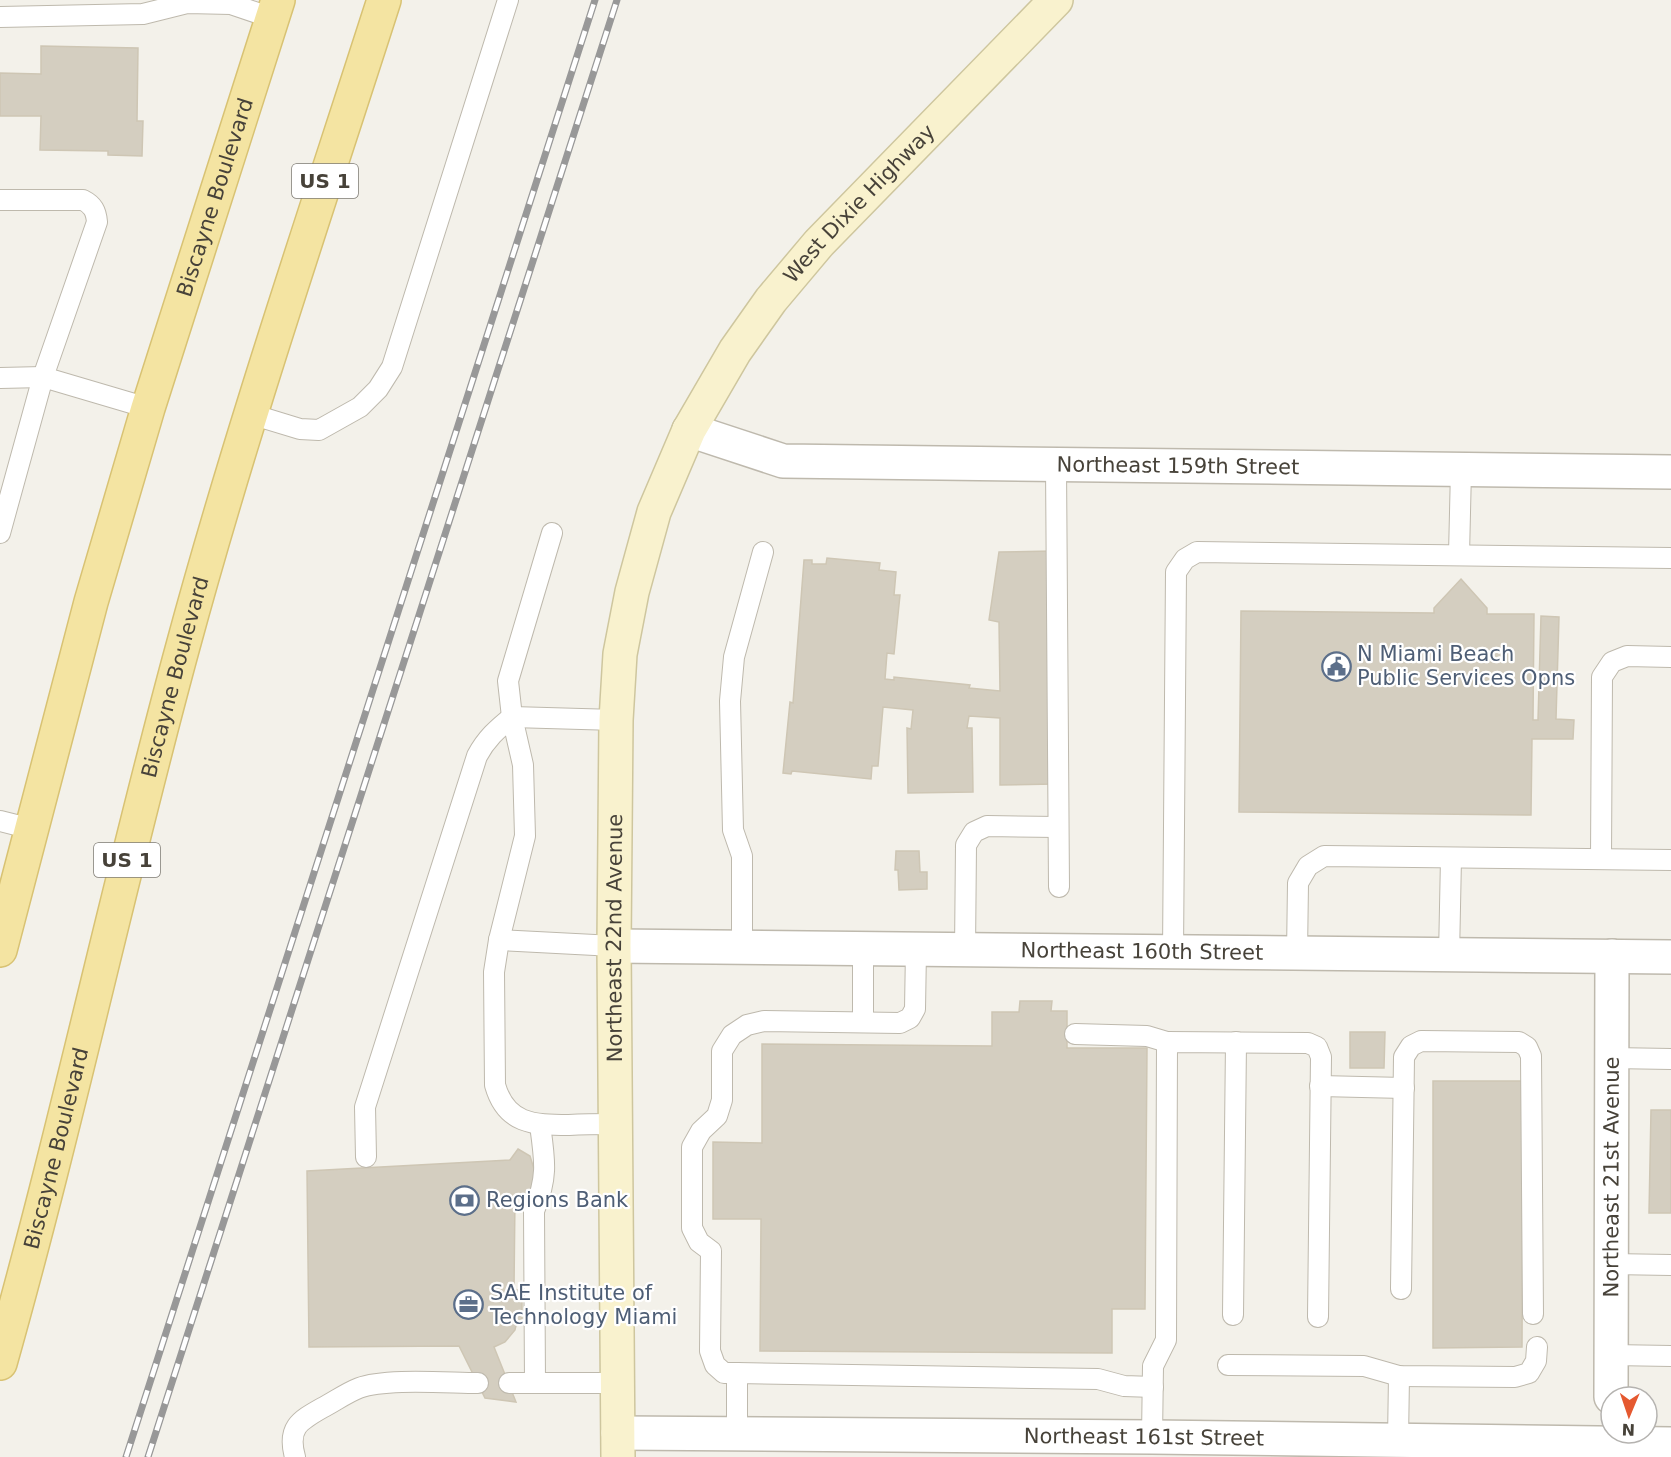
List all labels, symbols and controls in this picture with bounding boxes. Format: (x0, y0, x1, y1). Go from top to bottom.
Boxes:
street label: Biscayne Boulevard (172, 95, 258, 300)
street label: West Dixie Highway (779, 120, 940, 288)
road number: US 1 (292, 164, 358, 198)
street label: Northeast 159th Street (1057, 452, 1299, 479)
street label: Biscayne Boulevard (137, 574, 214, 780)
place label: N Miami Beach Public Services Opns (1357, 642, 1575, 690)
public building icon: N Miami Beach Public Services Opns (1320, 650, 1352, 682)
street label: Northeast 22nd Avenue (602, 814, 627, 1062)
road number: US 1 (94, 843, 160, 877)
street label: Northeast 160th Street (1021, 938, 1263, 965)
street label: Biscayne Boulevard (19, 1045, 93, 1252)
street label: Northeast 21st Avenue (1599, 1056, 1624, 1298)
bank icon: Regions Bank (449, 1184, 481, 1216)
place label: Regions Bank (486, 1188, 629, 1212)
place label: SAE Institute of Technology Miami (489, 1281, 677, 1329)
office icon: SAE Institute of Technology Miami (453, 1289, 485, 1321)
north arrow (1599, 1385, 1659, 1445)
text: N (1621, 1420, 1636, 1439)
street label: Northeast 161st Street (1024, 1424, 1264, 1451)

